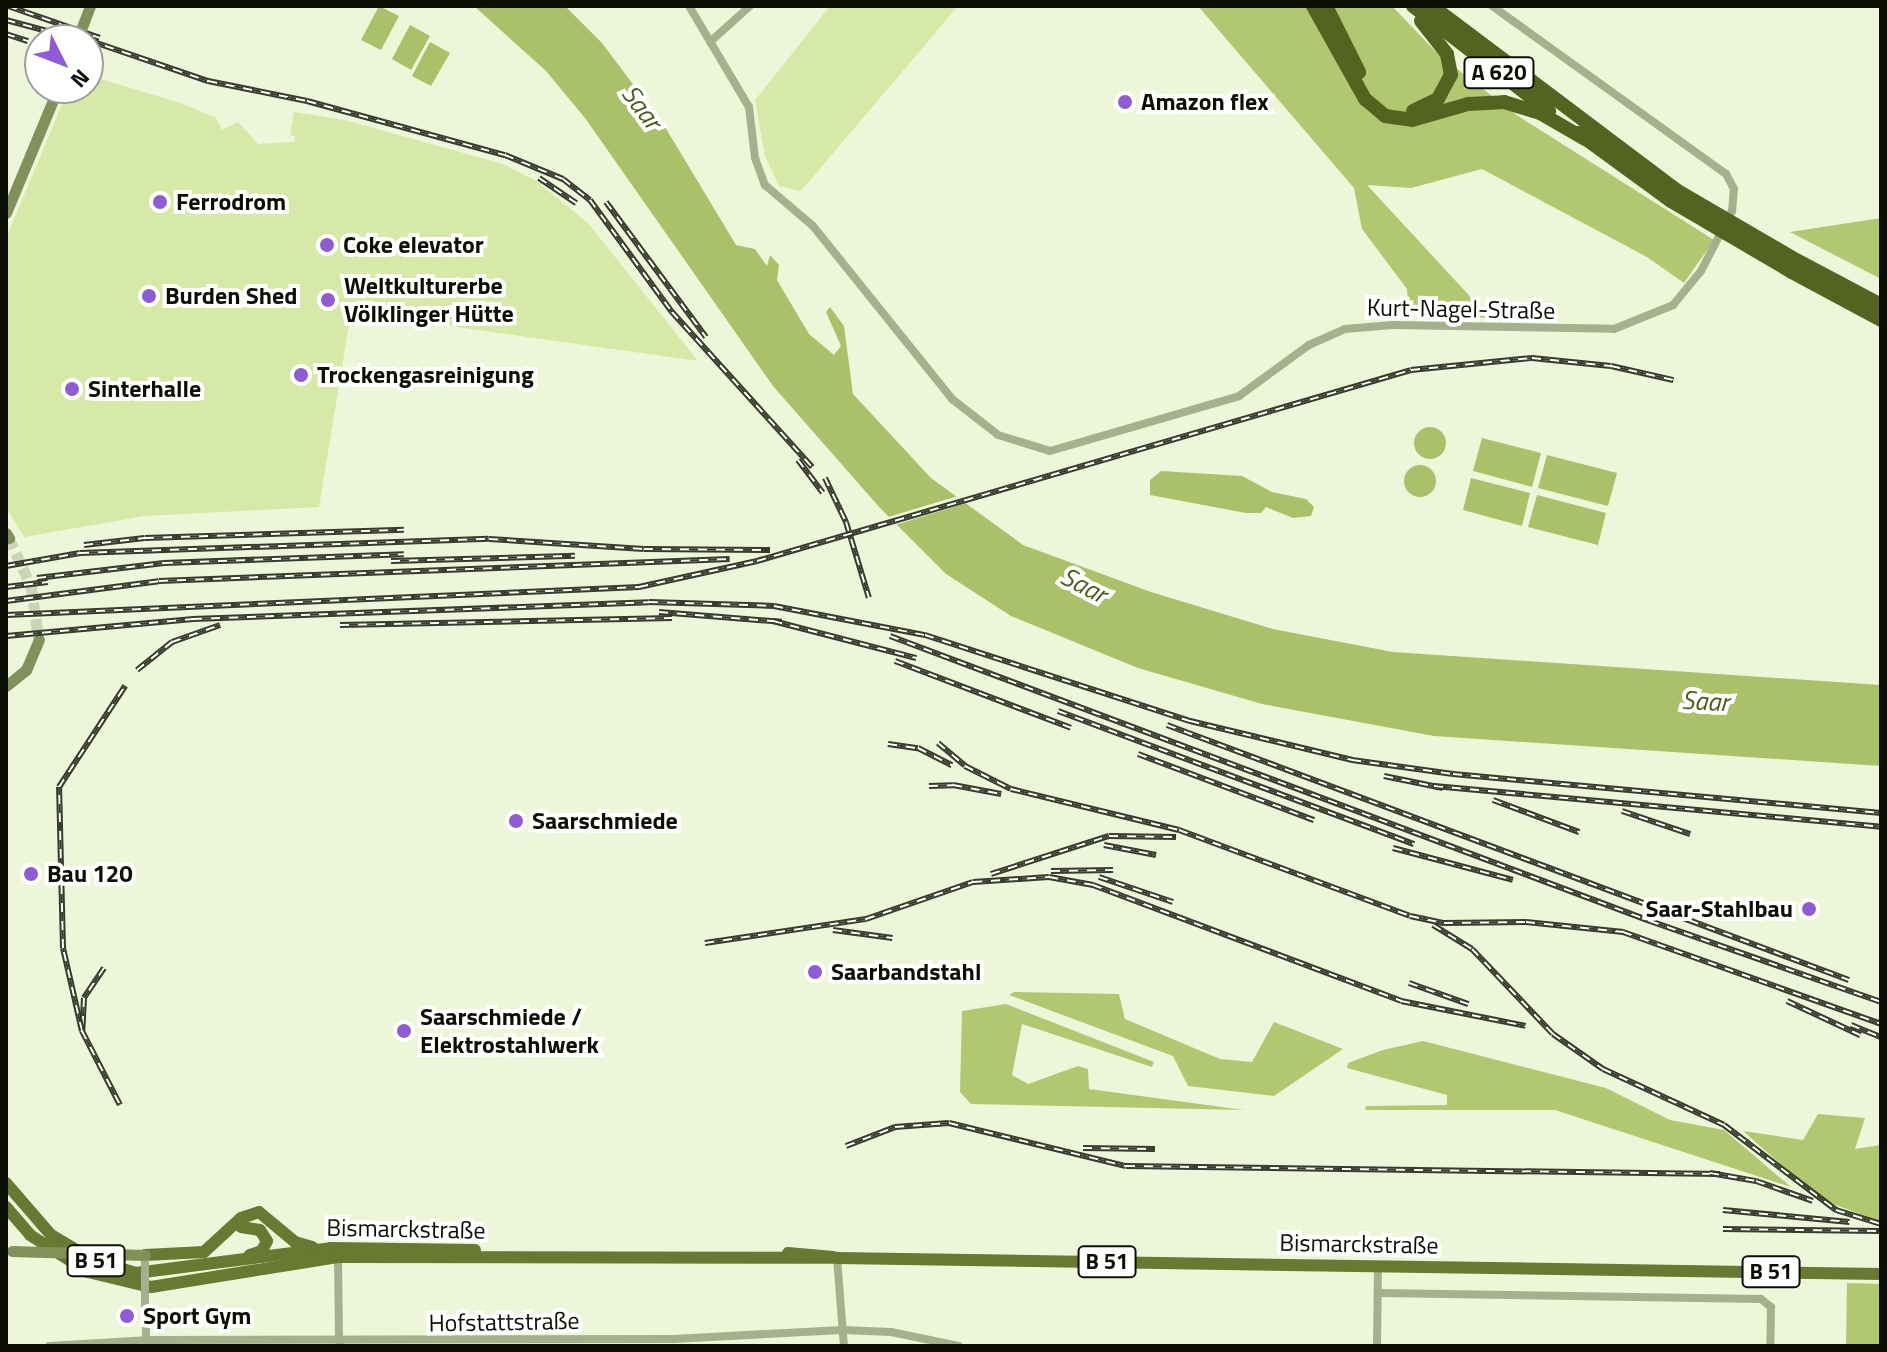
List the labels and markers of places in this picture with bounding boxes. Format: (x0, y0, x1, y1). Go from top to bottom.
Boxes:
place label: Amazon flex (1141, 88, 1269, 116)
marker: Amazon flex (1116, 93, 1134, 111)
place label: Ferrodrom (176, 188, 286, 216)
marker: Ferrodrom (151, 193, 169, 211)
place label: Coke elevator (343, 231, 484, 259)
marker: Coke elevator (318, 236, 336, 254)
place label: Weltkulturerbe Völklinger Hütte (344, 272, 514, 328)
place label: Burden Shed (165, 282, 298, 310)
marker: Burden Shed (140, 287, 158, 305)
marker: Weltkulturerbe Völklinger Hütte (319, 291, 337, 309)
place label: Trockengasreinigung (317, 361, 534, 389)
marker: Trockengasreinigung (292, 366, 310, 384)
place label: Sinterhalle (88, 375, 201, 403)
marker: Sinterhalle (63, 380, 81, 398)
place label: Saarschmiede (532, 807, 678, 835)
marker: Saarschmiede (507, 812, 525, 830)
place label: Bau 120 (47, 860, 133, 888)
marker: Bau 120 (22, 865, 40, 883)
place label: Saar-Stahlbau (1645, 895, 1793, 923)
marker: Saar-Stahlbau (1800, 900, 1818, 918)
place label: Saarbandstahl (831, 958, 981, 986)
marker: Saarbandstahl (806, 963, 824, 981)
place label: Saarschmiede / Elektrostahlwerk (420, 1003, 599, 1059)
marker: Saarschmiede / Elektrostahlwerk (395, 1022, 413, 1040)
place label: Sport Gym (143, 1302, 252, 1330)
marker: Sport Gym (118, 1307, 136, 1325)

